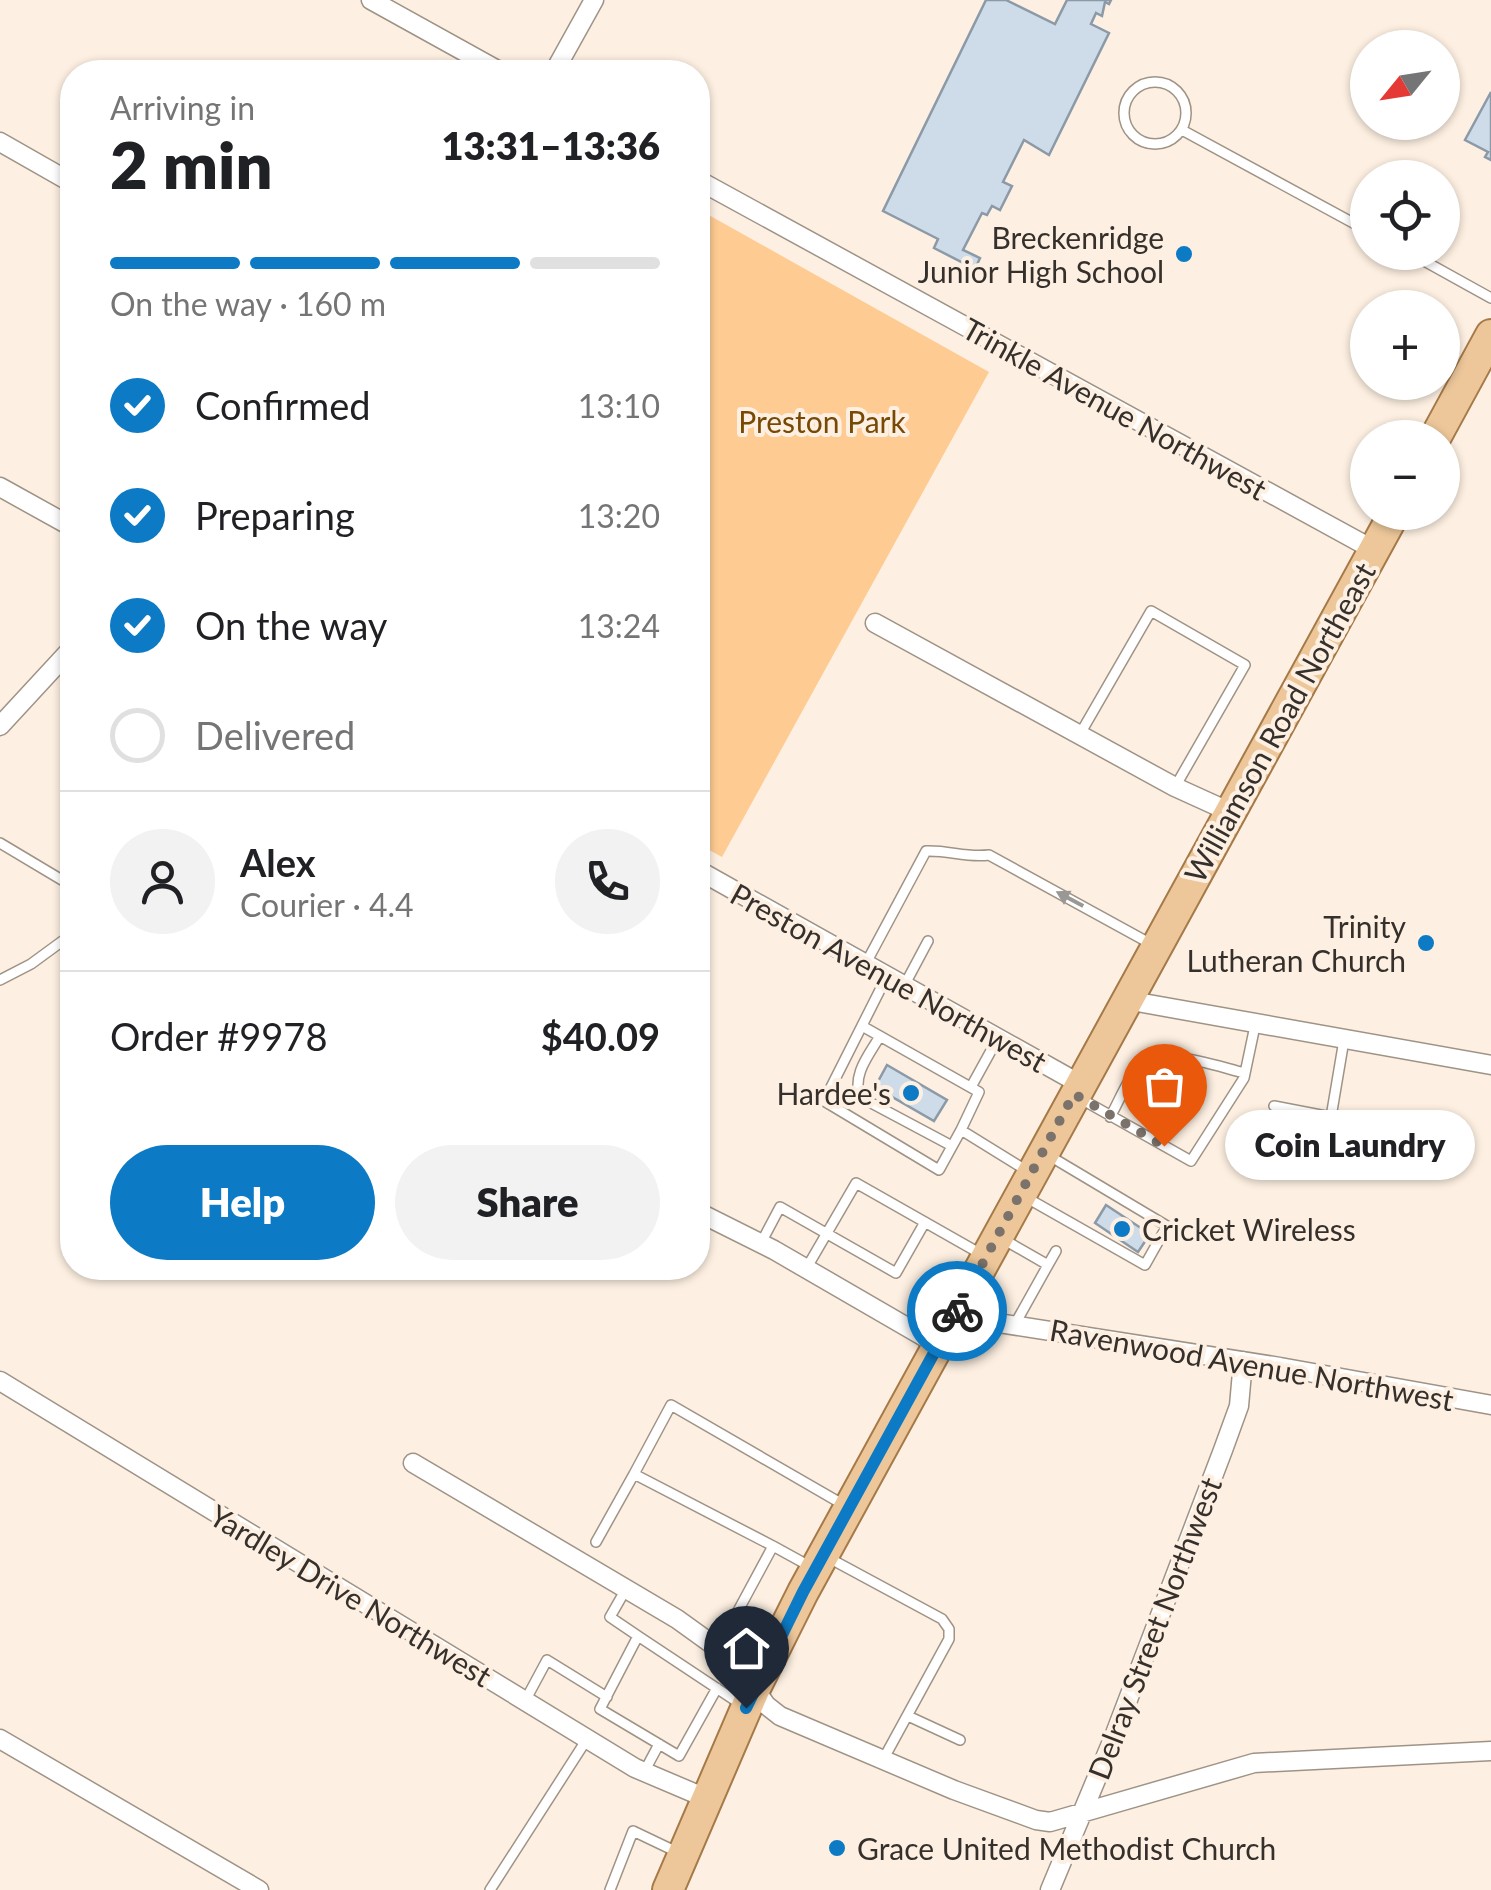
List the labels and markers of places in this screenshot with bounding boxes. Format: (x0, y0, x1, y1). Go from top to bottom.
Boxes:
place label: Breckenridge Junior High School (918, 219, 1164, 289)
marker: Breckenridge Junior High School (1173, 243, 1195, 265)
place label: Trinity Lutheran Church (1187, 908, 1407, 978)
marker: Trinity Lutheran Church (1415, 932, 1437, 954)
pin (1122, 1044, 1207, 1147)
place label: Hardee's (776, 1075, 891, 1111)
marker: Hardee's (900, 1082, 922, 1104)
callout: Coin Laundry (1224, 1111, 1474, 1181)
place label: Cricket Wireless (1142, 1211, 1356, 1247)
marker: Cricket Wireless (1111, 1218, 1133, 1240)
pin (704, 1606, 789, 1709)
place label: Grace United Methodist Church (857, 1830, 1276, 1866)
marker: Grace United Methodist Church (826, 1837, 848, 1859)

